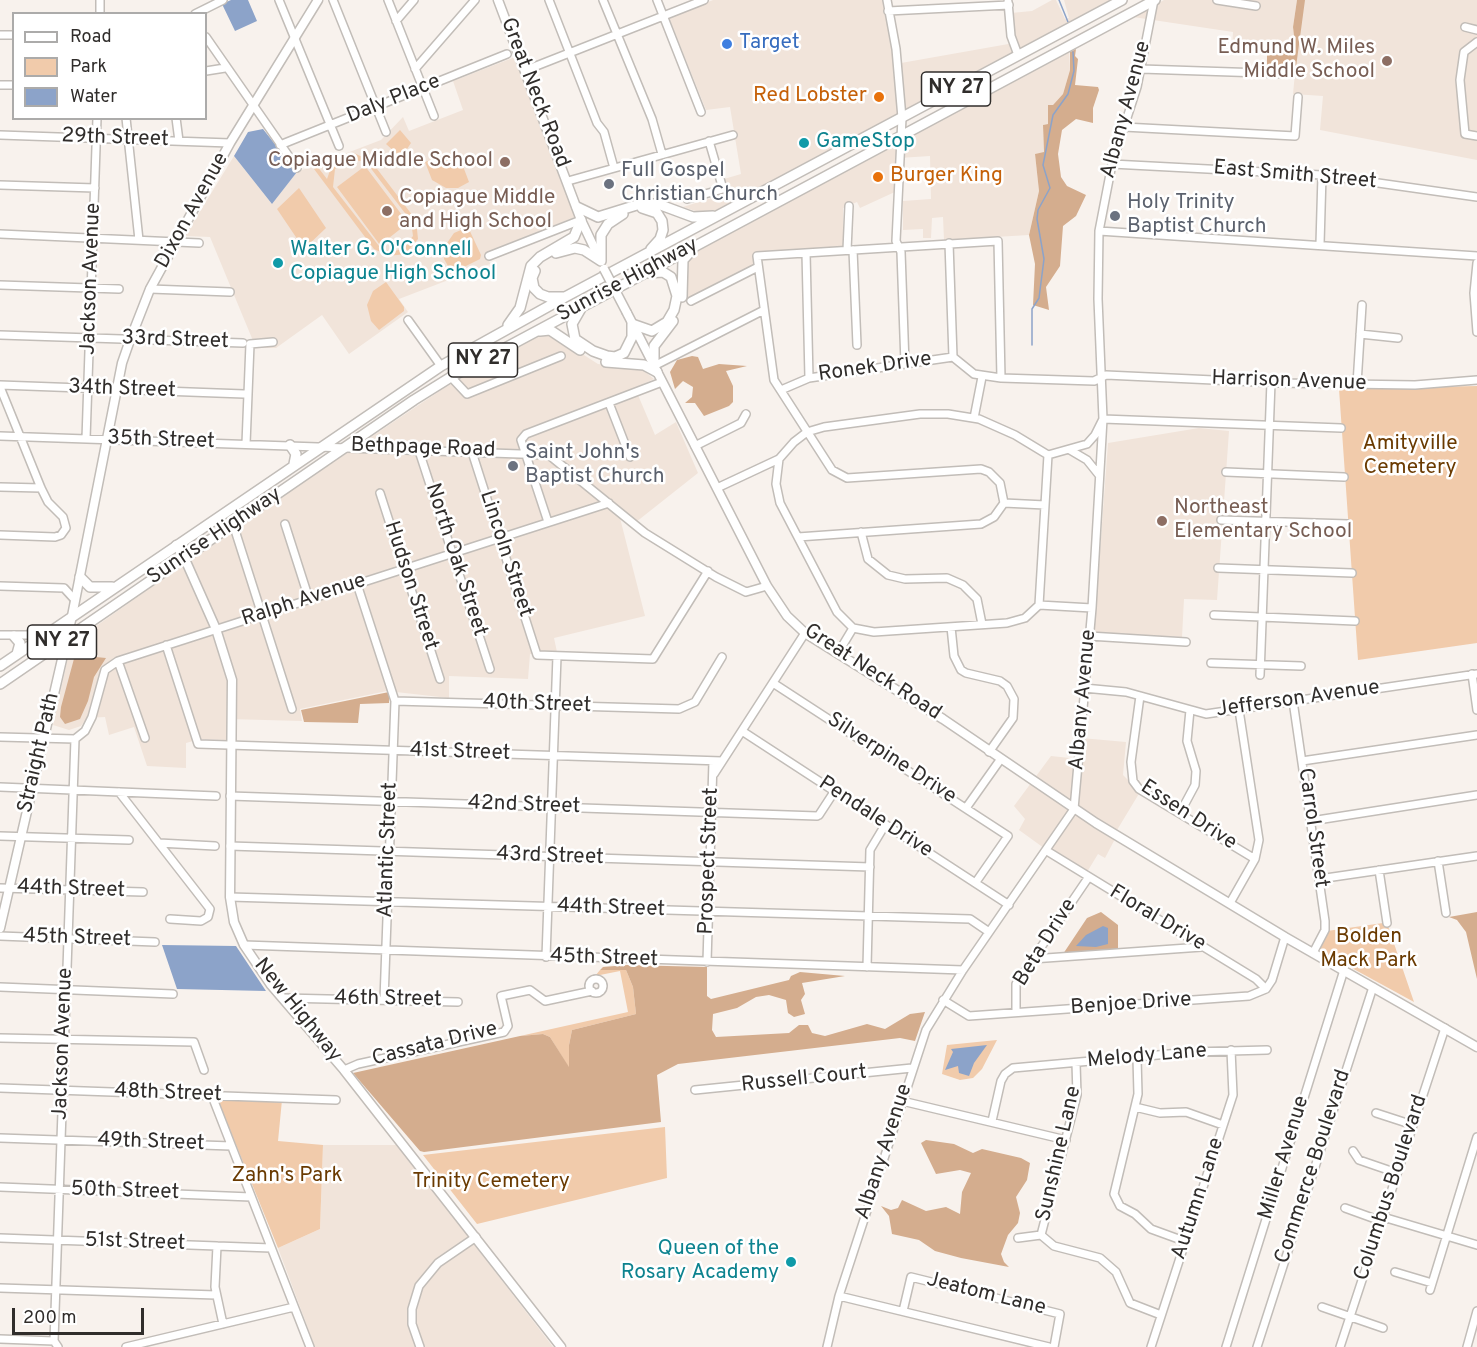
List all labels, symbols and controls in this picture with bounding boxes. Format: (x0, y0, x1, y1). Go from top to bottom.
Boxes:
legend (12, 12, 207, 120)
street label: Great Neck Road (494, 14, 574, 172)
text: Road (70, 26, 112, 49)
place label: Target (739, 31, 800, 57)
place label: Edmund W. Miles Middle School (1218, 36, 1375, 86)
marker: Target (720, 37, 734, 51)
street label: Albany Avenue (1097, 39, 1157, 181)
marker: Edmund W. Miles Middle School (1380, 54, 1394, 68)
text: Park (70, 56, 107, 79)
street label: Daly Place (344, 70, 444, 130)
road number: NY 27 (922, 72, 990, 106)
place label: Red Lobster (753, 84, 867, 110)
text: Water (70, 86, 117, 109)
marker: Red Lobster (872, 90, 886, 104)
street label: 29th Street (61, 125, 169, 153)
place label: GameStop (816, 130, 915, 156)
marker: GameStop (797, 136, 811, 150)
street label: Dixon Avenue (151, 149, 235, 273)
place label: Copiague Middle School (268, 149, 493, 175)
marker: Copiague Middle School (498, 155, 512, 169)
street label: East Smith Street (1212, 156, 1378, 196)
place label: Full Gospel Christian Church (621, 159, 778, 209)
place label: Burger King (890, 164, 1003, 190)
marker: Burger King (871, 170, 885, 184)
marker: Full Gospel Christian Church (602, 177, 616, 191)
place label: Copiague Middle and High School (399, 186, 555, 236)
place label: Holy Trinity Baptist Church (1127, 191, 1267, 241)
street label: Jackson Avenue (77, 202, 107, 356)
marker: Copiague Middle and High School (380, 204, 394, 218)
marker: Holy Trinity Baptist Church (1108, 209, 1122, 223)
street label: Sunrise Highway (553, 233, 703, 329)
place label: Walter G. O'Connell Copiague High School (290, 238, 496, 288)
marker: Walter G. O'Connell Copiague High School (271, 256, 285, 270)
street label: 33rd Street (121, 327, 229, 355)
road number: NY 27 (448, 343, 518, 377)
street label: Ronek Drive (817, 348, 933, 388)
street label: Harrison Avenue (1211, 367, 1367, 397)
street label: 34th Street (68, 376, 176, 404)
street label: 35th Street (107, 427, 215, 455)
park label: Amityville Cemetery (1362, 432, 1458, 482)
street label: Bethpage Road (350, 434, 496, 464)
place label: Saint John's Baptist Church (525, 441, 665, 491)
marker: Saint John's Baptist Church (506, 459, 520, 473)
street label: North Oak Street (418, 480, 492, 640)
street label: Sunrise Highway (143, 483, 287, 591)
street label: Lincoln Street (473, 487, 537, 621)
place label: Northeast Elementary School (1174, 496, 1352, 546)
marker: Northeast Elementary School (1155, 514, 1169, 528)
street label: Hudson Street (377, 518, 443, 654)
street label: Ralph Avenue (239, 569, 369, 633)
street label: Great Neck Road (799, 619, 945, 727)
road number: NY 27 (28, 625, 97, 659)
street label: Albany Avenue (1065, 629, 1103, 771)
street label: Jefferson Avenue (1215, 676, 1381, 724)
street label: Straight Path (14, 690, 66, 816)
street label: 40th Street (482, 691, 592, 719)
street label: Silverpine Drive (822, 708, 960, 810)
street label: 41st Street (409, 739, 511, 767)
street label: Carrol Street (1291, 767, 1333, 889)
street label: Pendale Drive (813, 772, 937, 864)
street label: Essen Drive (1135, 776, 1241, 856)
street label: Atlantic Street (374, 782, 404, 918)
street label: Prospect Street (695, 787, 725, 935)
street label: 42nd Street (467, 791, 581, 821)
street label: 43rd Street (496, 843, 604, 871)
street label: 44th Street (17, 876, 125, 904)
street label: Floral Drive (1104, 880, 1210, 958)
street label: 44th Street (557, 895, 665, 923)
street label: Beta Drive (1009, 895, 1083, 991)
street label: 45th Street (23, 925, 131, 953)
park label: Bolden Mack Park (1320, 925, 1418, 975)
street label: 45th Street (550, 945, 658, 973)
street label: New Highway (247, 954, 347, 1068)
street label: Jackson Avenue (49, 967, 79, 1121)
street label: 46th Street (334, 986, 442, 1014)
street label: Benjoe Drive (1070, 988, 1192, 1022)
street label: Cassata Drive (370, 1017, 500, 1073)
street label: Melody Lane (1086, 1039, 1208, 1075)
street label: Russell Court (740, 1061, 868, 1099)
street label: Commerce Boulevard (1271, 1067, 1357, 1267)
street label: 48th Street (114, 1080, 222, 1108)
street label: Albany Avenue (851, 1081, 919, 1223)
street label: Sunshine Lane (1032, 1084, 1088, 1224)
street label: Columbus Boulevard (1350, 1092, 1434, 1284)
street label: Miller Avenue (1254, 1093, 1316, 1223)
street label: 49th Street (97, 1129, 205, 1157)
street label: Autumn Lane (1167, 1135, 1231, 1263)
park label: Zahn's Park (231, 1164, 343, 1190)
park label: Trinity Cemetery (412, 1170, 570, 1196)
street label: 50th Street (70, 1178, 180, 1206)
street label: 51st Street (84, 1229, 186, 1257)
place label: Queen of the Rosary Academy (621, 1237, 779, 1287)
marker: Queen of the Rosary Academy (784, 1255, 798, 1269)
street label: Jeatom Lane (924, 1268, 1048, 1322)
scale bar (15, 1296, 147, 1334)
text: 200 m (23, 1307, 76, 1330)

